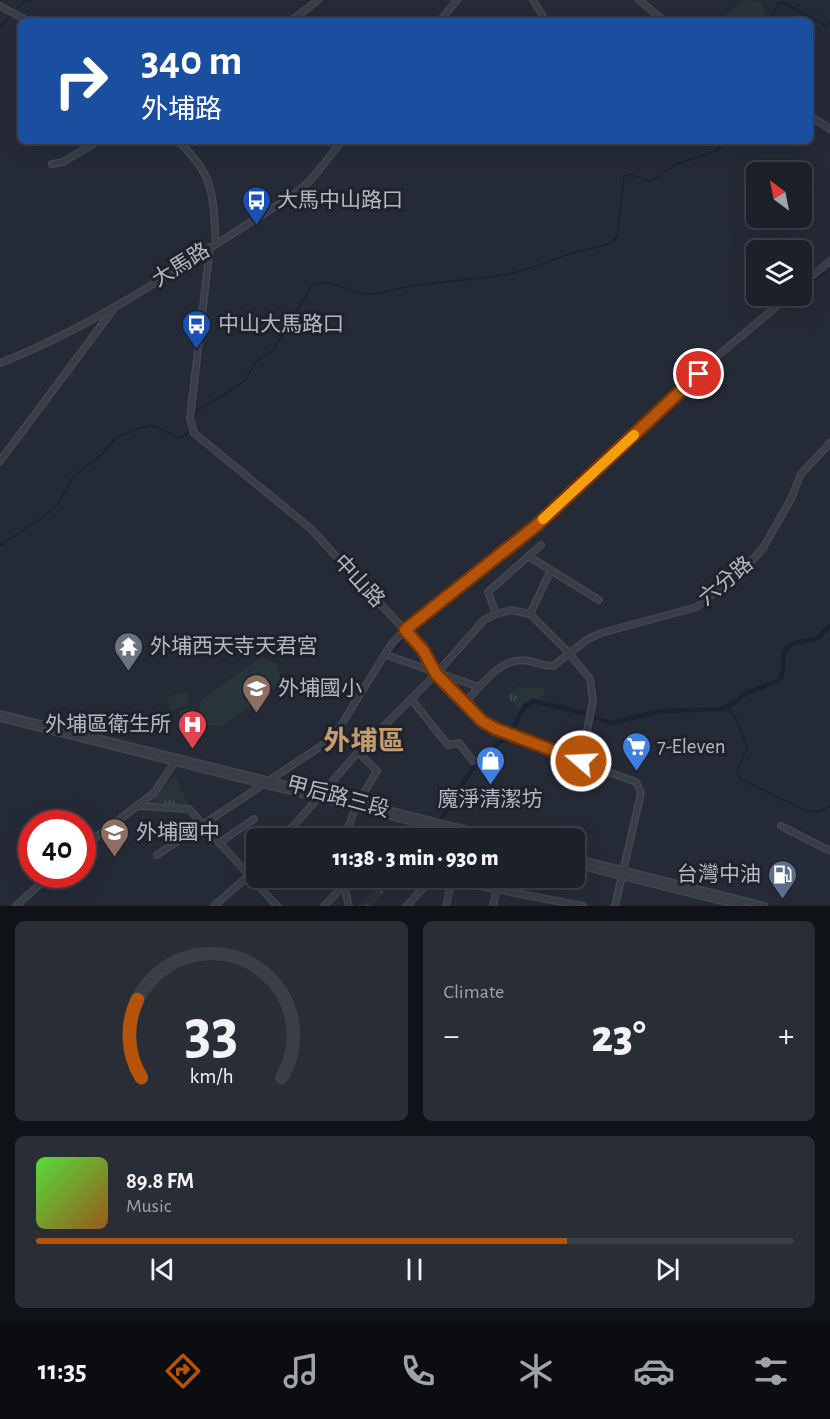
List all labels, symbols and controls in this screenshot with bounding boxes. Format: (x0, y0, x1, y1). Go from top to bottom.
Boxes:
text: 340 m (141, 40, 242, 82)
icon: right (42, 42, 120, 120)
text: 外埔路 (141, 96, 222, 123)
north arrow (746, 162, 812, 228)
map controls (746, 162, 812, 306)
bus stop icon: 大馬中山路口 (240, 184, 272, 226)
place label: 大馬中山路口 (277, 189, 403, 211)
street label: 大馬路 (148, 239, 213, 291)
button: layers (746, 240, 812, 306)
bus stop icon: 中山大馬路口 (181, 308, 213, 350)
place label: 中山大馬路口 (218, 313, 344, 335)
pin (673, 348, 724, 399)
icon: arrive (682, 357, 715, 390)
street label: 中山路 (330, 550, 389, 611)
street label: 六分路 (694, 552, 757, 609)
temple icon: 外埔西天寺天君宮 (113, 630, 145, 672)
place label: 外埔西天寺天君宮 (150, 635, 318, 657)
school or university icon: 外埔國小 (241, 672, 273, 714)
place label: 外埔國小 (278, 677, 362, 699)
hospital icon: 外埔區衛生所 (176, 708, 208, 750)
place label: 外埔區衛生所 (45, 713, 171, 735)
district label: 外埔區 (324, 726, 405, 755)
position arrow (549, 729, 613, 793)
supermarket icon: 7-Eleven (620, 730, 652, 772)
place label: 7-Eleven (657, 736, 726, 757)
shop icon: 魔淨清潔坊 (474, 744, 506, 786)
street label: 甲后路三段 (285, 772, 392, 821)
place label: 魔淨清潔坊 (438, 788, 543, 810)
speed limit sign: 40 (18, 810, 96, 888)
school or university icon: 外埔國中 (99, 816, 131, 858)
place label: 外埔國中 (136, 821, 220, 843)
text: 11:38 · 3 min · 930 m (333, 847, 499, 869)
fuel station icon: 台灣中油 (766, 858, 798, 900)
place label: 台灣中油 (677, 863, 761, 885)
text: Climate (444, 982, 504, 1002)
text: 33 (184, 1002, 238, 1064)
text: 23° (592, 1015, 646, 1060)
text: − (444, 1020, 459, 1053)
text: + (778, 1020, 794, 1053)
text: km/h (189, 1066, 233, 1087)
text: 89.8 FM (126, 1170, 194, 1192)
text: Music (126, 1196, 172, 1216)
icon: previous (146, 1253, 179, 1286)
icon: pause (398, 1253, 431, 1286)
icon: next (651, 1253, 684, 1286)
icon: directions (162, 1350, 204, 1392)
icon: music (280, 1350, 322, 1392)
icon: phone (397, 1350, 439, 1392)
icon: climate (515, 1350, 557, 1392)
icon: car (633, 1350, 675, 1392)
icon: filters (750, 1350, 792, 1392)
text: 11:35 (38, 1357, 87, 1384)

